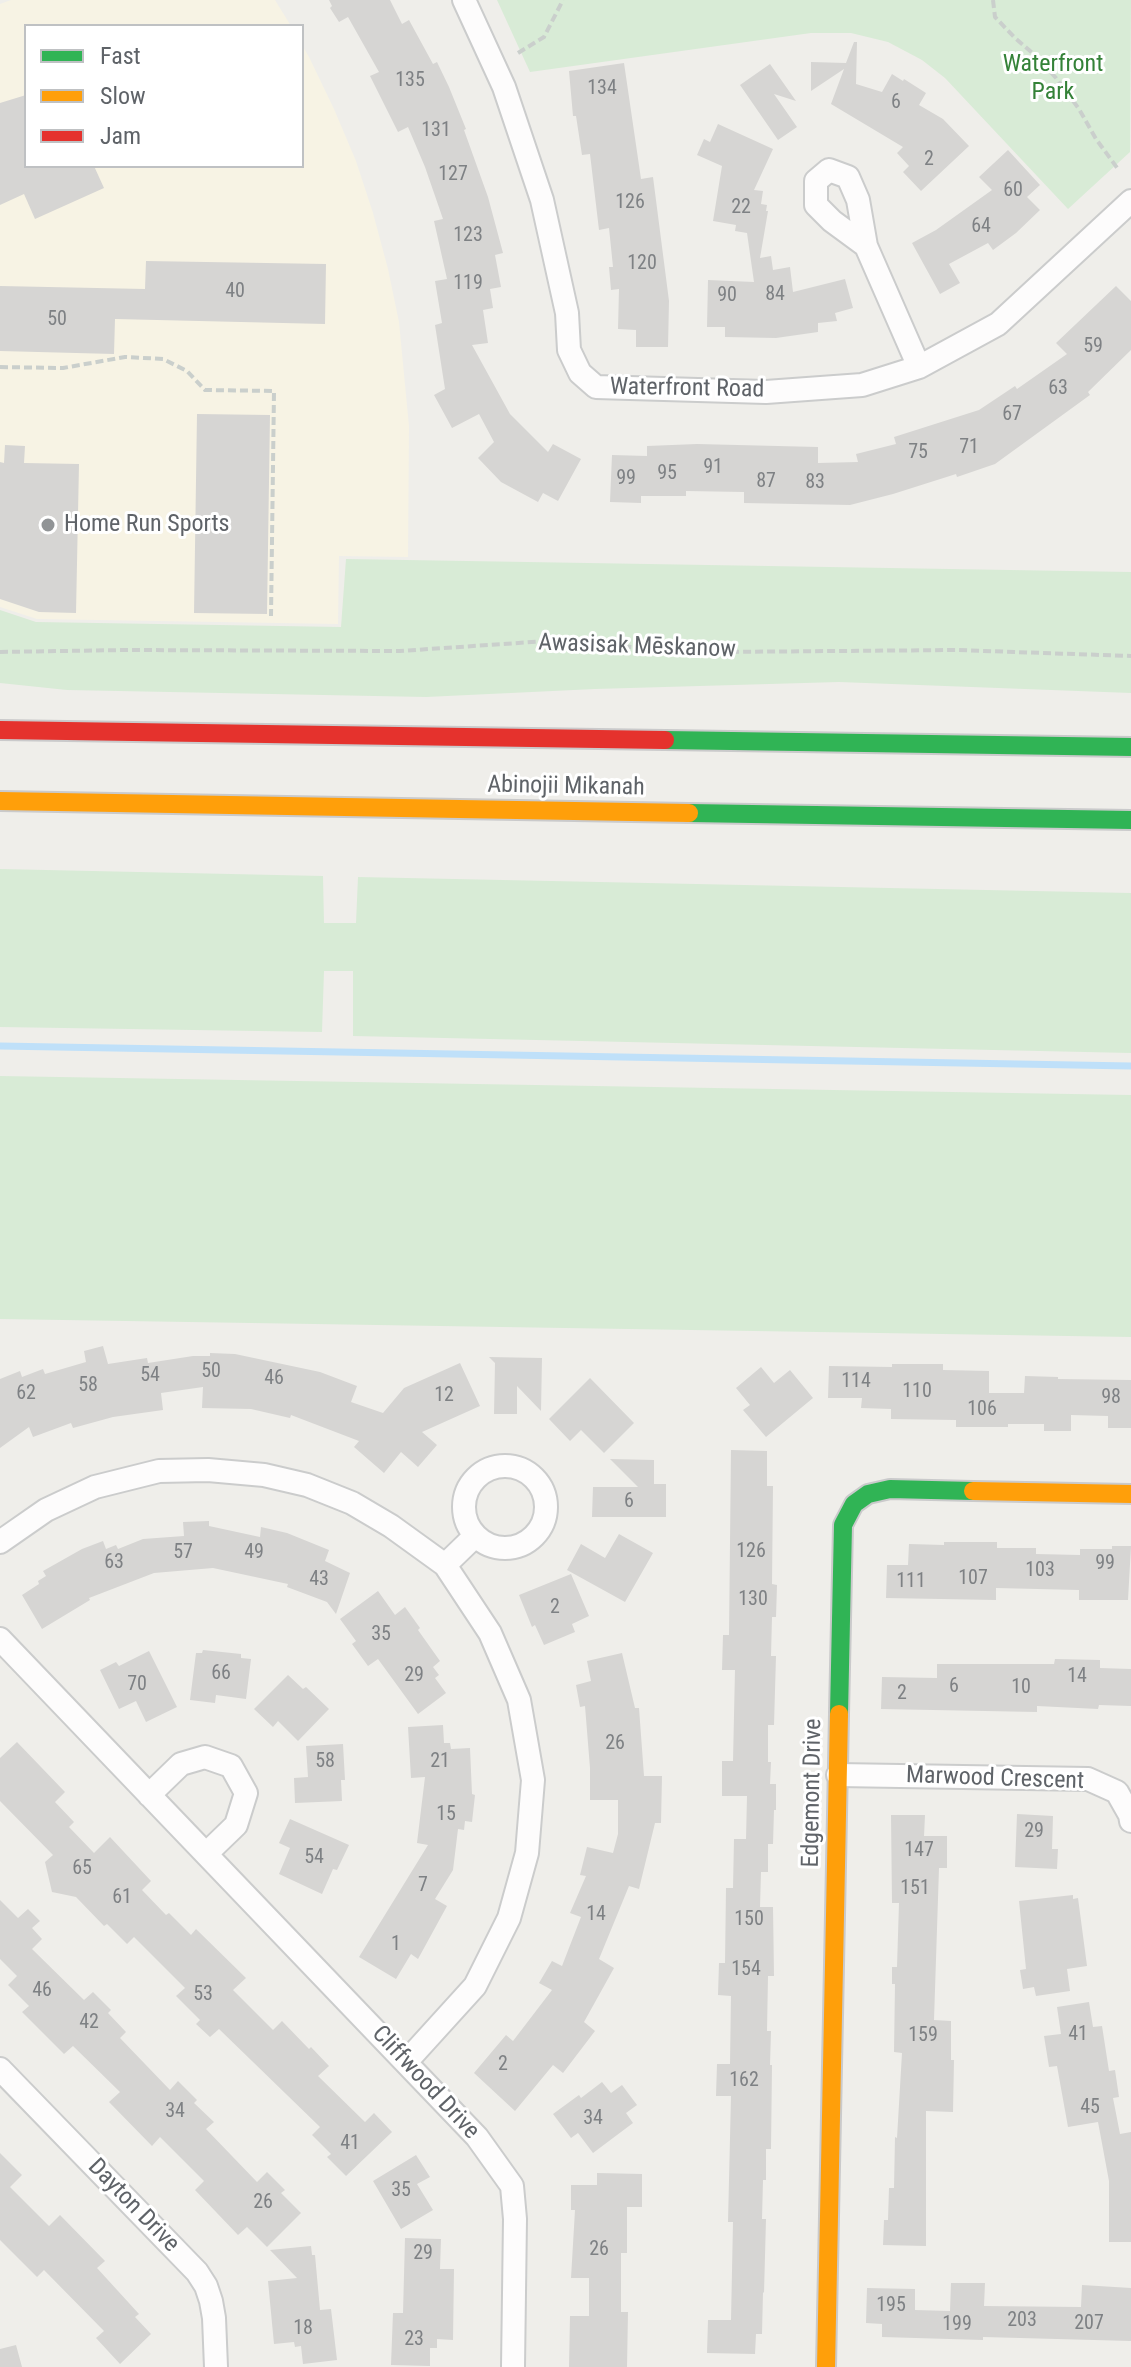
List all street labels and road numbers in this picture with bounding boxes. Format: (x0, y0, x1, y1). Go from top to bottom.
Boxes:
street label: Waterfront Road (610, 373, 764, 405)
street label: Awasisak Mēskanow (538, 629, 736, 665)
street label: Abinojii Mikanah (487, 771, 645, 803)
street label: Edgemont Drive (797, 1718, 829, 1868)
street label: Marwood Crescent (905, 1761, 1085, 1797)
street label: Cliffwood Drive (365, 2020, 485, 2146)
street label: Dayton Drive (81, 2153, 185, 2259)

